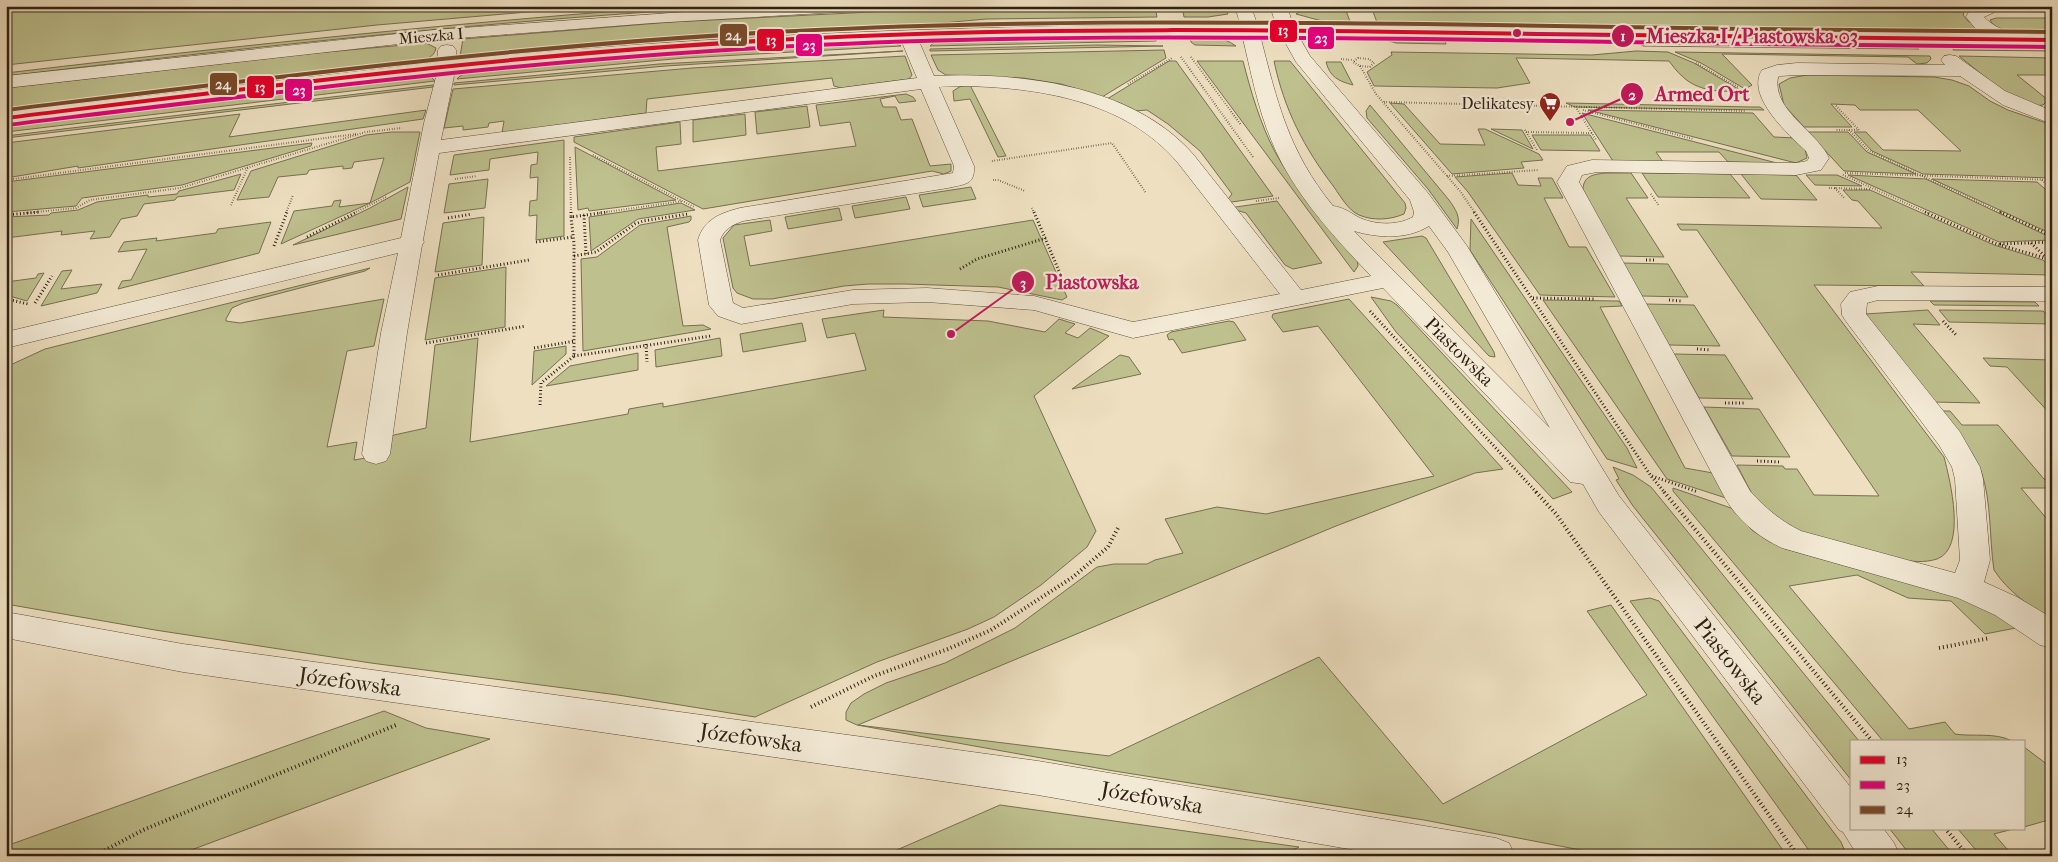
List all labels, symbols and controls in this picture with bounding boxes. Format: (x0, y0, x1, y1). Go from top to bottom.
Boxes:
callout: Mieszka I / Piastowska 03 (1611, 18, 1868, 53)
line badge: 13 (1269, 19, 1298, 43)
text: 13 (1278, 22, 1289, 39)
line badge: 24 (719, 23, 748, 47)
street label: Mieszka I (398, 24, 464, 48)
text: Mieszka I / Piastowska 03 (1645, 25, 1858, 48)
line badge: 23 (1307, 26, 1335, 50)
text: 24 (725, 27, 741, 44)
text: 1 (1620, 27, 1626, 45)
line badge: 13 (756, 28, 785, 52)
text: 23 (1315, 30, 1328, 47)
text: 13 (766, 32, 777, 49)
line badge: 23 (795, 33, 823, 57)
text: 23 (803, 37, 816, 54)
line badge: 24 (209, 72, 238, 96)
line badge: 13 (246, 75, 275, 99)
text: 24 (215, 76, 231, 93)
callout: Armed Ort (1620, 77, 1759, 112)
line badge: 23 (284, 78, 313, 102)
text: 13 (255, 79, 266, 96)
text: 23 (293, 82, 306, 99)
text: Armed Ort (1653, 83, 1750, 106)
text: 2 (1628, 86, 1636, 104)
supermarket icon: Delikatesy (1538, 91, 1562, 122)
place label: Delikatesy (1461, 94, 1534, 113)
callout: Piastowska (1011, 265, 1149, 300)
text: Piastowska (1045, 271, 1139, 294)
text: 3 (1020, 274, 1026, 292)
street label: Piastowska (1420, 313, 1498, 391)
street label: Piastowska (1688, 613, 1772, 710)
street label: Józefowska (295, 662, 404, 702)
street label: Józefowska (696, 718, 805, 758)
legend (1850, 740, 2026, 830)
text: 13 (1896, 750, 1908, 768)
street label: Józefowska (1097, 776, 1206, 820)
text: 23 (1896, 776, 1910, 794)
text: 24 (1896, 800, 1914, 818)

